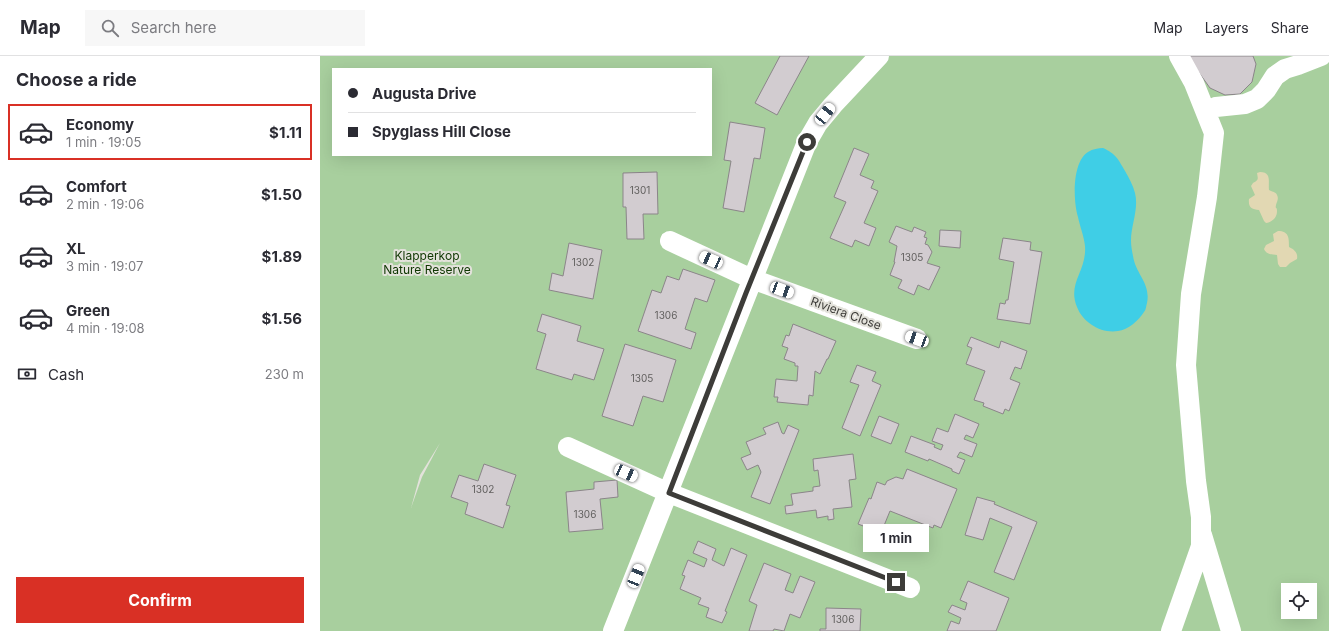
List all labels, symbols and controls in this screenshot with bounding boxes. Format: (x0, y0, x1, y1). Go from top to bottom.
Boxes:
search box (85, 10, 365, 46)
text: Map (20, 16, 61, 39)
icon: search (99, 17, 121, 39)
text: Search here (131, 18, 216, 37)
text: Map (1154, 19, 1183, 36)
text: Layers (1205, 19, 1249, 36)
text: Share (1271, 19, 1309, 36)
text: Choose a ride (16, 69, 137, 90)
text: Augusta Drive (372, 84, 476, 103)
car (813, 101, 837, 127)
icon: car (18, 114, 54, 150)
text: Economy (66, 115, 134, 134)
text: Spyglass Hill Close (372, 122, 511, 141)
text: $1.11 (269, 123, 302, 142)
route start (798, 133, 816, 151)
text: 1 min · 19:05 (66, 134, 141, 150)
icon: car (18, 176, 54, 212)
text: Comfort (66, 177, 127, 196)
house number: 1301 (630, 184, 650, 196)
text: $1.50 (261, 185, 302, 204)
text: 2 min · 19:06 (66, 196, 144, 212)
icon: car (18, 238, 54, 274)
text: XL (66, 239, 86, 258)
text: $1.89 (262, 247, 302, 266)
park label: Klapperkop Nature Reserve (383, 248, 471, 277)
car (698, 250, 724, 270)
house number: 1305 (901, 251, 923, 263)
house number: 1302 (572, 256, 594, 268)
text: 3 min · 19:07 (66, 258, 143, 274)
car (769, 280, 795, 300)
street label: Riviera Close (809, 293, 883, 333)
icon: car (18, 300, 54, 336)
text: Green (66, 301, 110, 320)
text: $1.56 (261, 309, 302, 328)
house number: 1306 (655, 309, 677, 321)
text: 4 min · 19:08 (66, 320, 145, 336)
car (904, 329, 930, 349)
icon: cash (16, 363, 38, 385)
text: Cash (48, 365, 84, 384)
text: 230 m (265, 366, 304, 382)
house number: 1305 (631, 372, 653, 384)
car (613, 463, 639, 483)
house number: 1302 (472, 483, 494, 495)
house number: 1306 (574, 508, 596, 520)
callout: 1 min (863, 524, 929, 552)
text: 1 min (880, 530, 912, 546)
car (626, 563, 646, 589)
route end (887, 573, 905, 591)
button: Confirm (16, 577, 304, 623)
map controls (1281, 583, 1317, 619)
button: locate (1281, 583, 1317, 619)
house number: 1306 (832, 613, 854, 625)

